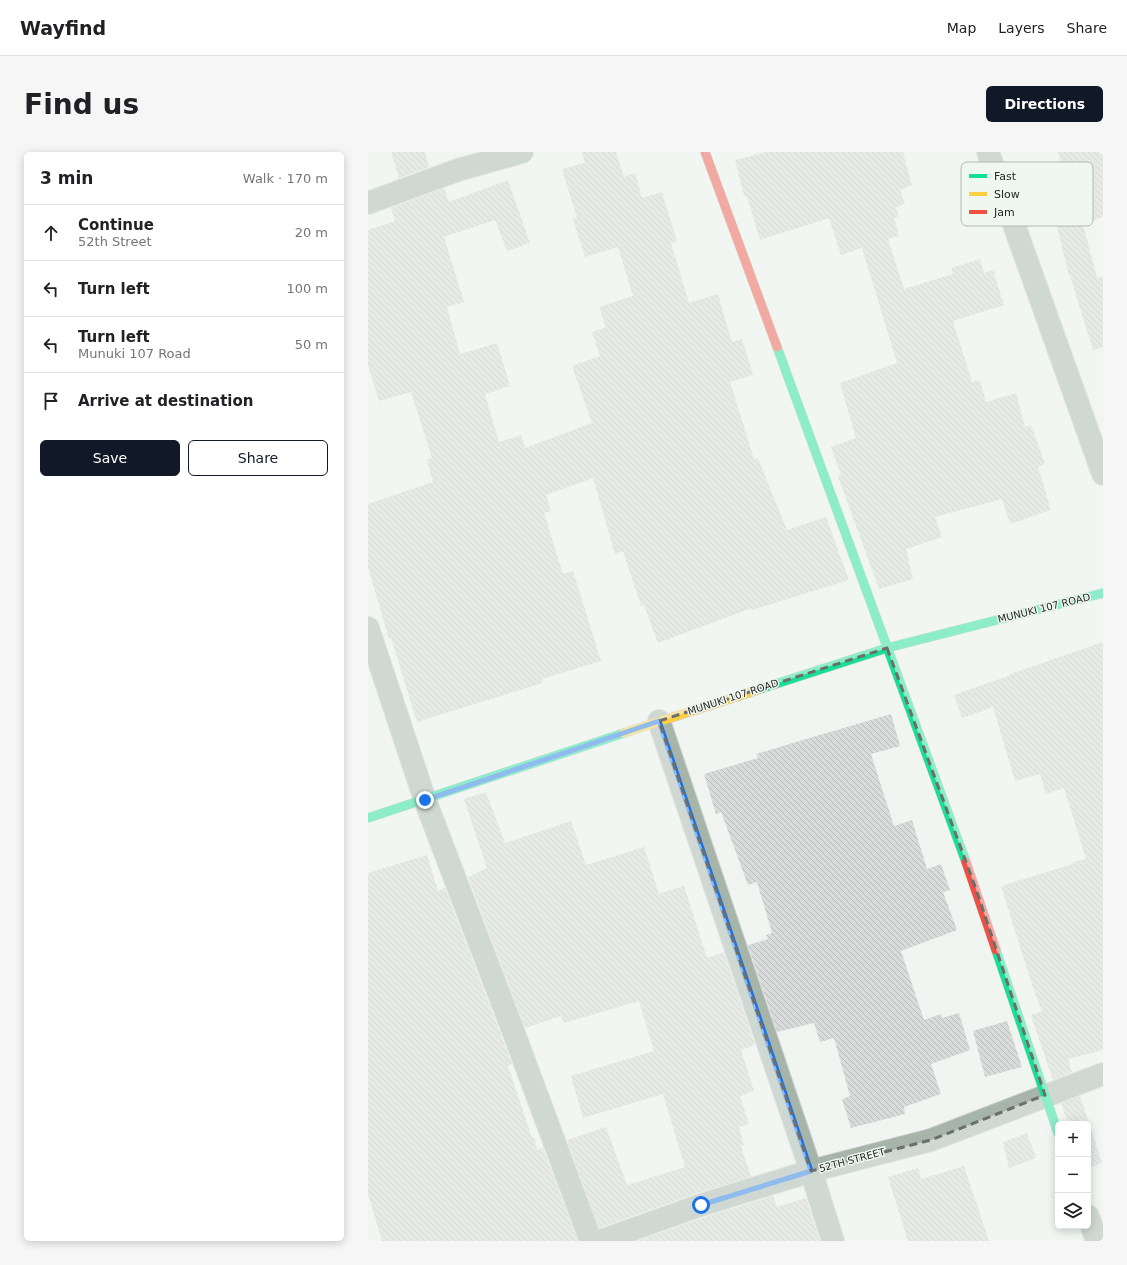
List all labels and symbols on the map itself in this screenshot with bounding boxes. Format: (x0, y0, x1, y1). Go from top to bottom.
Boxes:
legend (961, 162, 1093, 226)
text: Fast (994, 170, 1017, 183)
text: Slow (994, 188, 1020, 201)
text: Jam (993, 206, 1015, 219)
street label: MUNUKI 107 ROAD (997, 591, 1092, 625)
street label: MUNUKI 107 ROAD (686, 677, 780, 717)
route end (416, 791, 434, 809)
street label: 52TH STREET (818, 1146, 887, 1174)
route start (692, 1196, 710, 1214)

